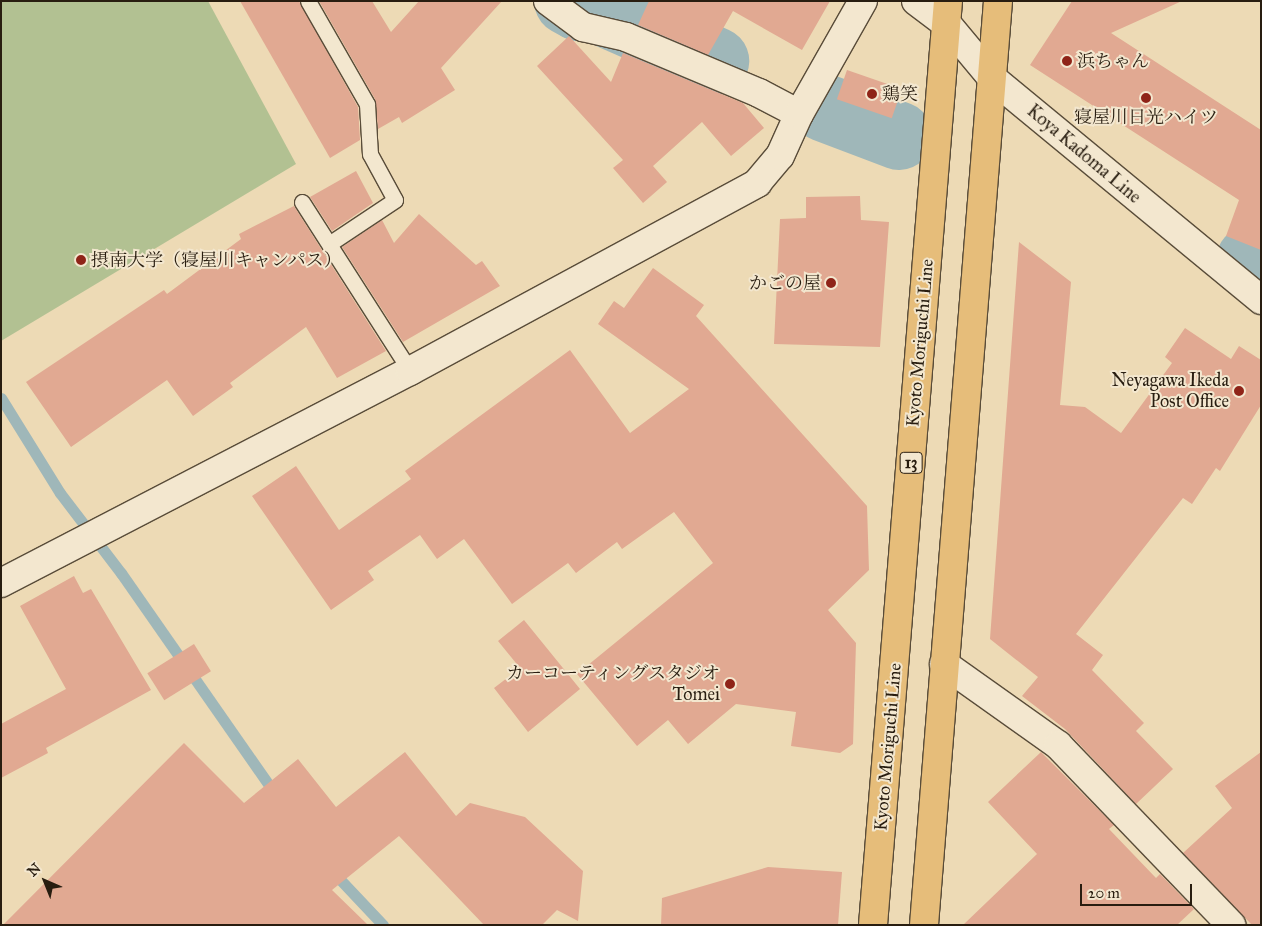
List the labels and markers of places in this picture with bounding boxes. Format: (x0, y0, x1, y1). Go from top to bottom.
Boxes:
place label: 浜ちゃん (1077, 50, 1149, 72)
marker: 浜ちゃん (1061, 55, 1073, 67)
place label: 鶏笑 (882, 83, 918, 105)
marker: 鶏笑 (866, 88, 878, 100)
marker: 寝屋川日光ハイツ (1140, 92, 1152, 104)
place label: 寝屋川日光ハイツ (1074, 106, 1218, 128)
place label: 摂南大学（寝屋川キャンパス） (91, 249, 343, 271)
marker: 摂南大学（寝屋川キャンパス） (75, 254, 87, 266)
place label: かごの屋 (749, 272, 821, 294)
marker: かごの屋 (825, 277, 837, 289)
place label: Neyagawa Ikeda Post Office (1111, 370, 1229, 412)
marker: Neyagawa Ikeda Post Office (1233, 385, 1245, 397)
place label: カーコーティングスタジオ Tomei (504, 663, 720, 706)
marker: カーコーティングスタジオ Tomei (724, 678, 736, 690)

